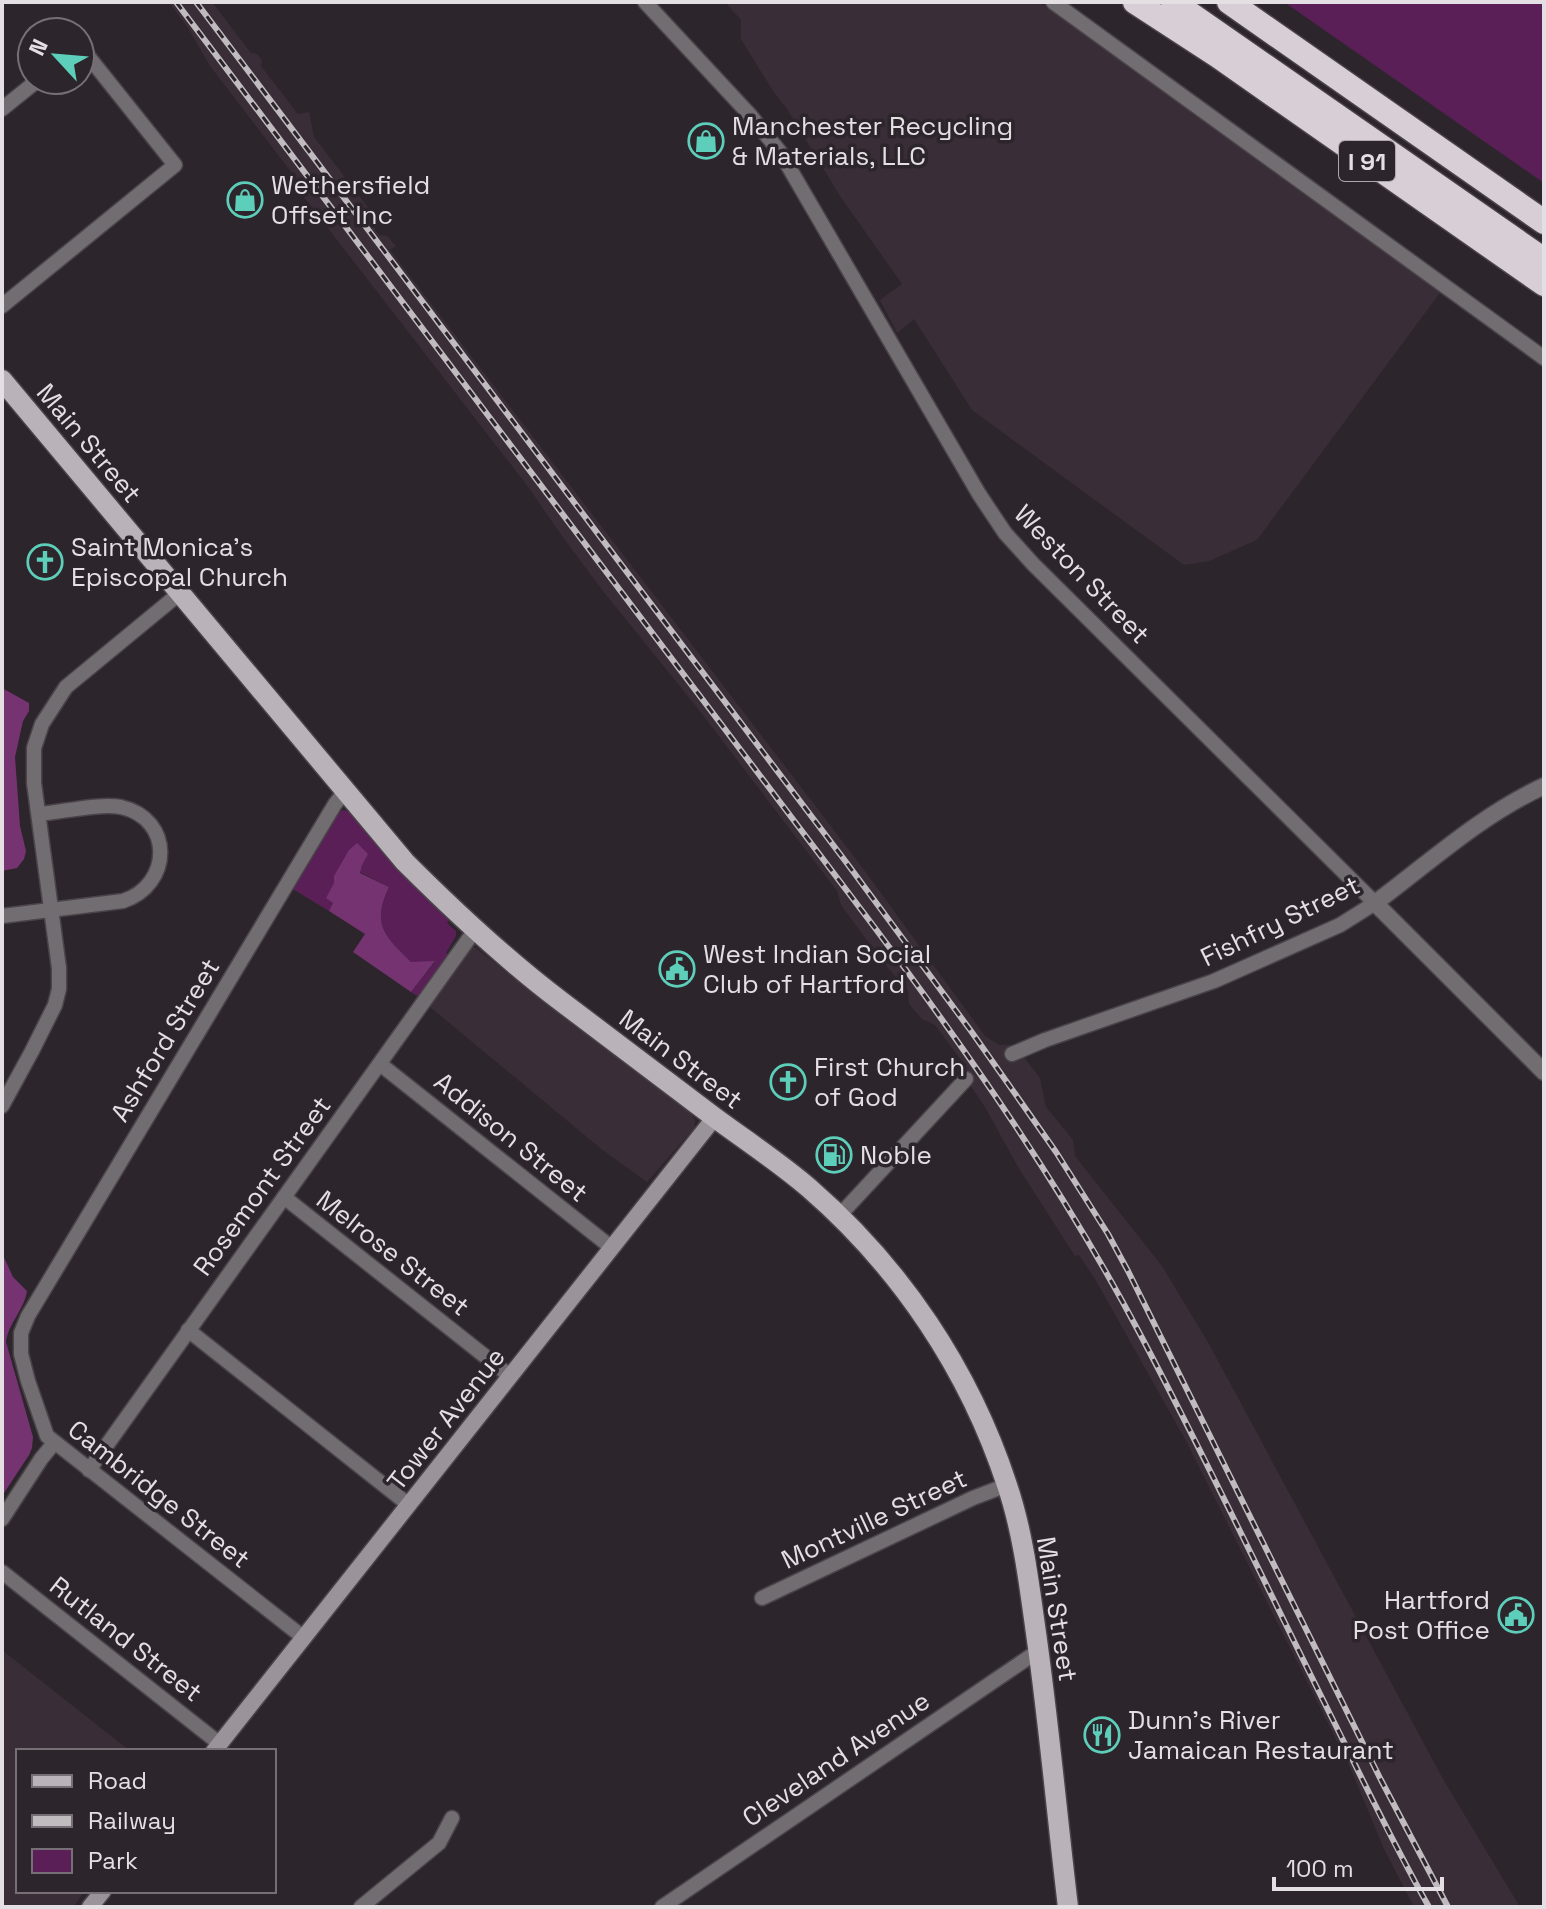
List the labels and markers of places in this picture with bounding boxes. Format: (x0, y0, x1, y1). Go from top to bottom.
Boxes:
place label: Manchester Recycling & Materials, LLC (732, 109, 1013, 173)
shop icon: Manchester Recycling & Materials, LLC (687, 122, 725, 160)
place label: Wethersfield Offset Inc (271, 168, 430, 232)
shop icon: Wethersfield Offset Inc (226, 181, 264, 219)
place label: Saint Monica's Episcopal Church (71, 530, 288, 594)
church icon: Saint Monica's Episcopal Church (26, 543, 64, 581)
place label: West Indian Social Club of Hartford (703, 937, 931, 1001)
public building icon: West Indian Social Club of Hartford (658, 950, 696, 988)
place label: First Church of God (814, 1050, 965, 1114)
church icon: First Church of God (769, 1063, 807, 1101)
fuel station icon: Noble (815, 1136, 853, 1174)
place label: Noble (860, 1138, 932, 1172)
place label: Hartford Post Office (1353, 1583, 1490, 1647)
public building icon: Hartford Post Office (1497, 1596, 1535, 1634)
place label: Dunn's River Jamaican Restaurant (1128, 1703, 1394, 1767)
restaurant icon: Dunn's River Jamaican Restaurant (1083, 1716, 1121, 1754)

